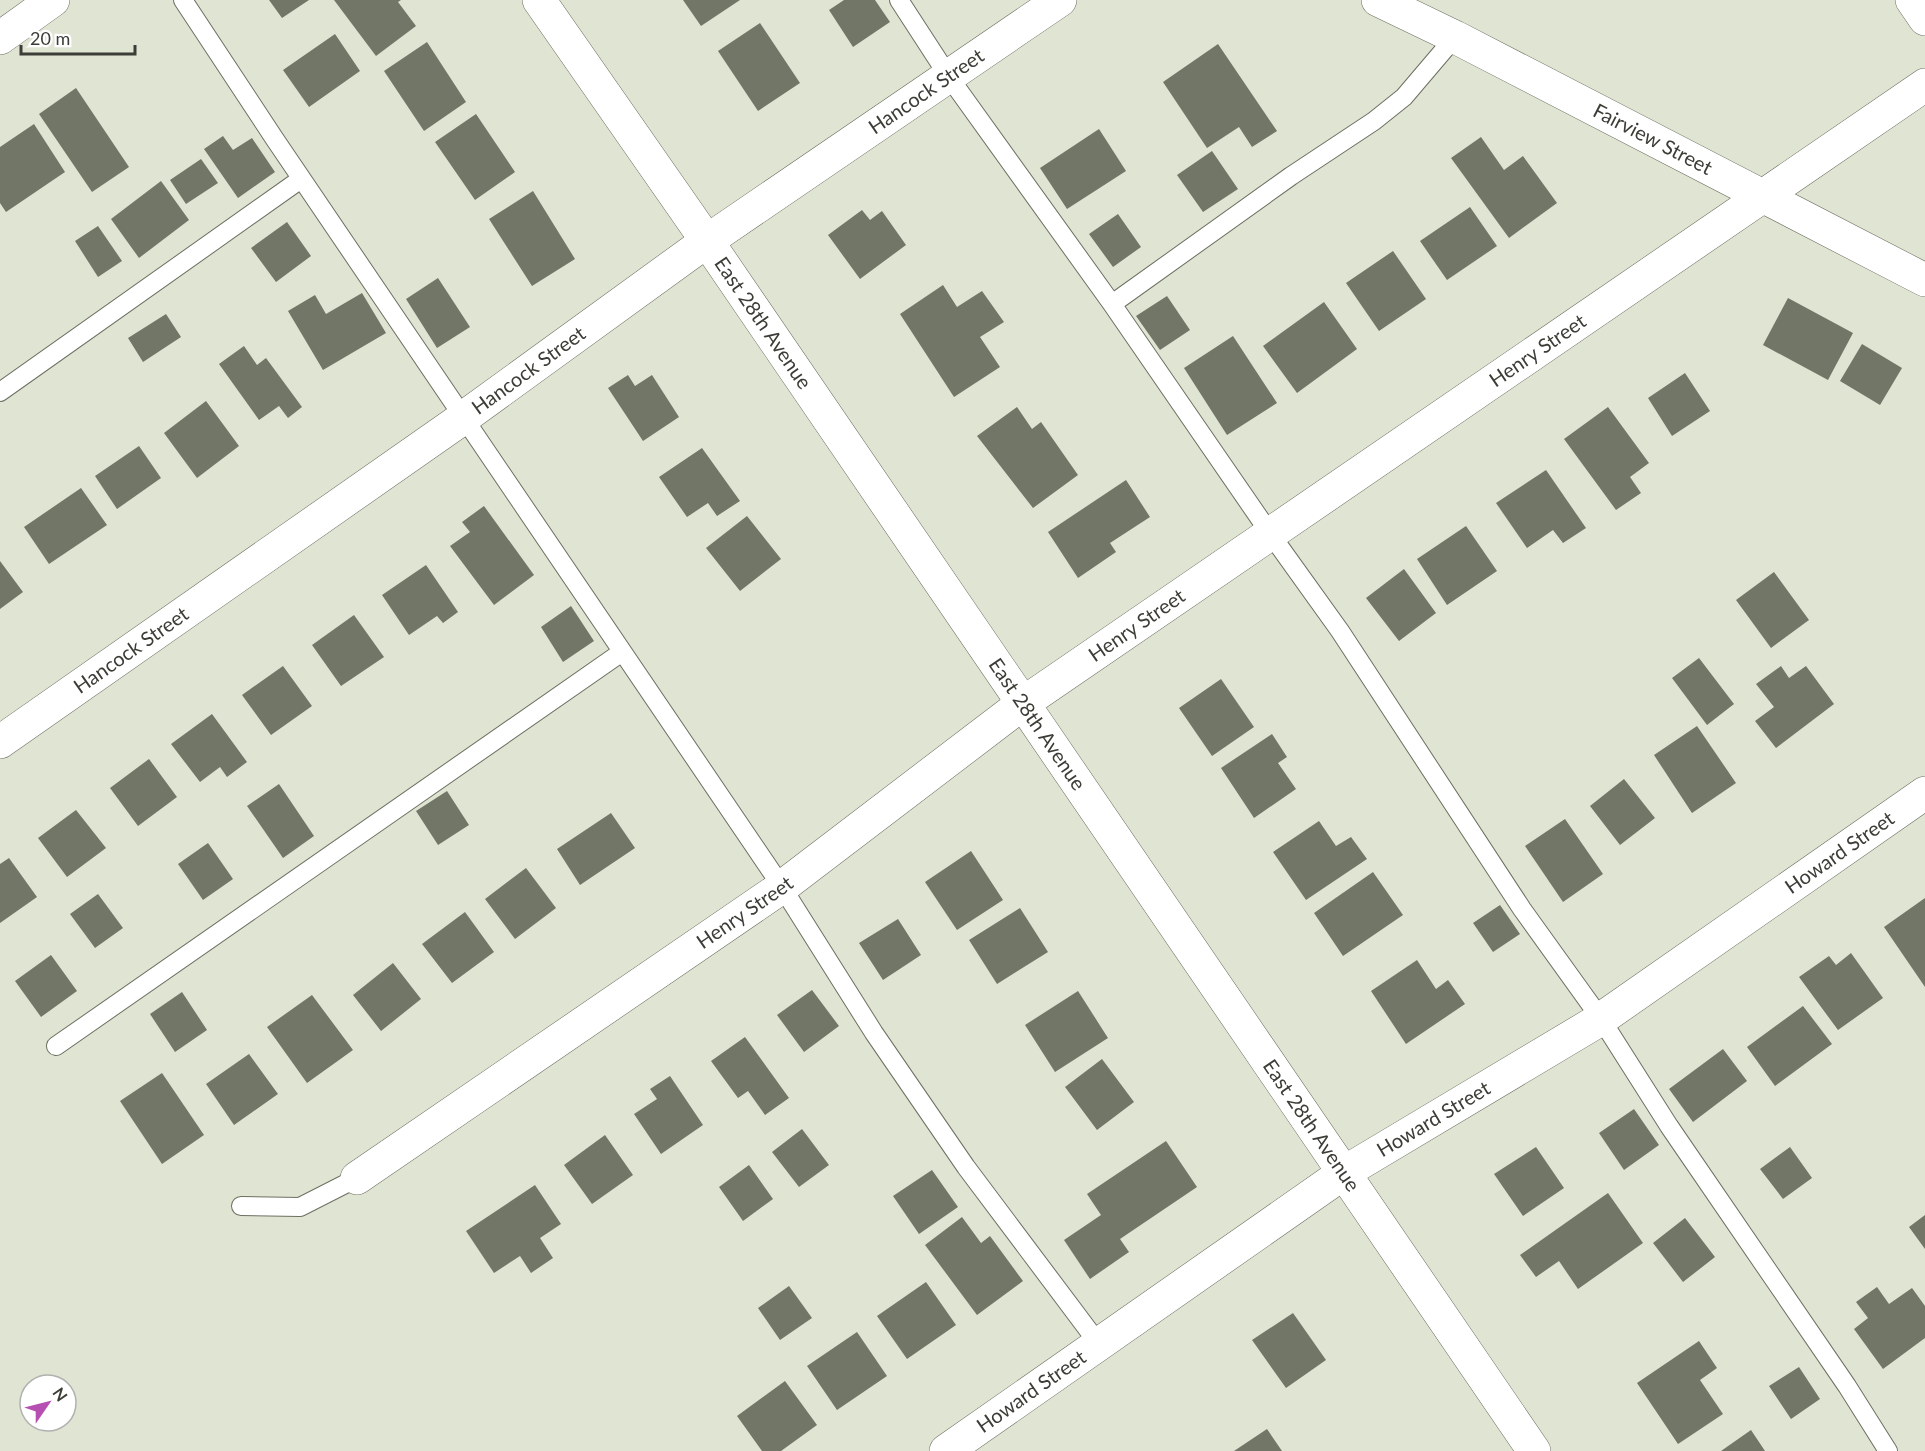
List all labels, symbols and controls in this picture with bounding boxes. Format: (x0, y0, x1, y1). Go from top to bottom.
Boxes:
scale bar (21, 18, 135, 56)
text: 20 m (30, 27, 70, 49)
street label: Hancock Street (863, 43, 988, 138)
street label: Fairview Street (1590, 98, 1717, 179)
street label: East 28th Avenue (710, 252, 817, 393)
street label: Henry Street (1484, 308, 1590, 391)
street label: Hancock Street (466, 321, 589, 419)
street label: Henry Street (1083, 583, 1189, 666)
street label: Hancock Street (69, 601, 192, 698)
street label: East 28th Avenue (985, 653, 1092, 794)
street label: Howard Street (1780, 805, 1898, 898)
street label: Henry Street (691, 870, 797, 953)
street label: East 28th Avenue (1259, 1054, 1366, 1195)
street label: Howard Street (1372, 1075, 1494, 1161)
street label: Howard Street (971, 1344, 1090, 1437)
north arrow (18, 1373, 78, 1433)
text: N (49, 1384, 72, 1405)

